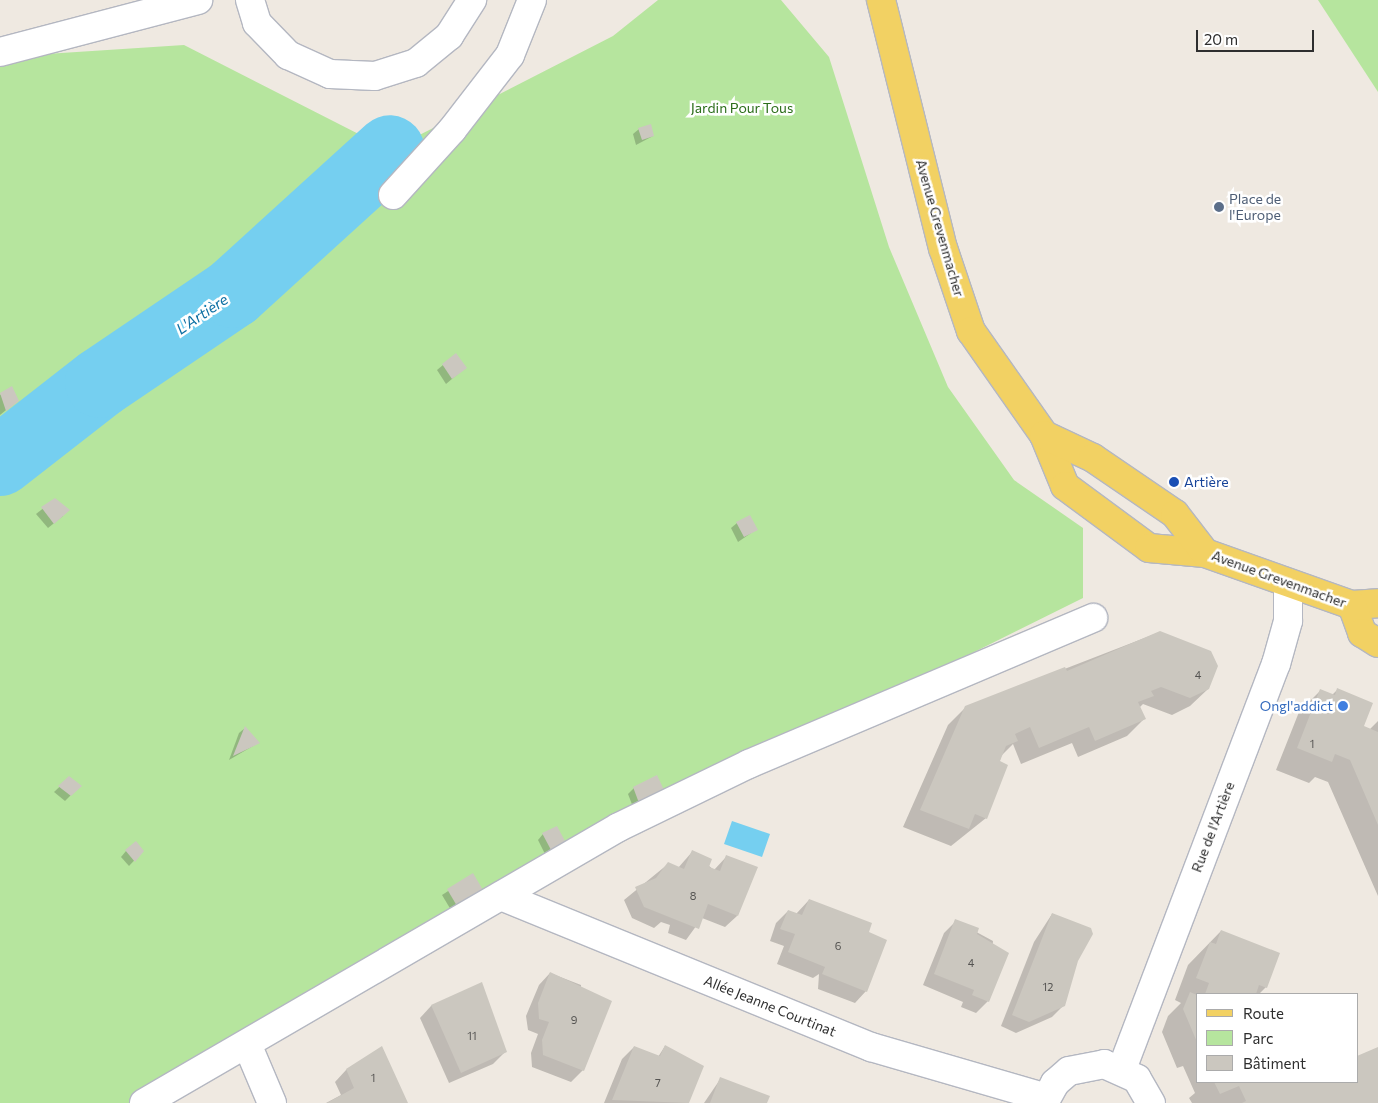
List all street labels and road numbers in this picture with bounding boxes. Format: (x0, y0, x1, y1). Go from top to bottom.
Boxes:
street label: Avenue Grevenmacher (912, 157, 968, 299)
street label: Avenue Grevenmacher (1209, 547, 1349, 611)
street label: Rue de l'Artière (1188, 779, 1238, 875)
street label: Allée Jeanne Courtinat (702, 972, 838, 1040)

